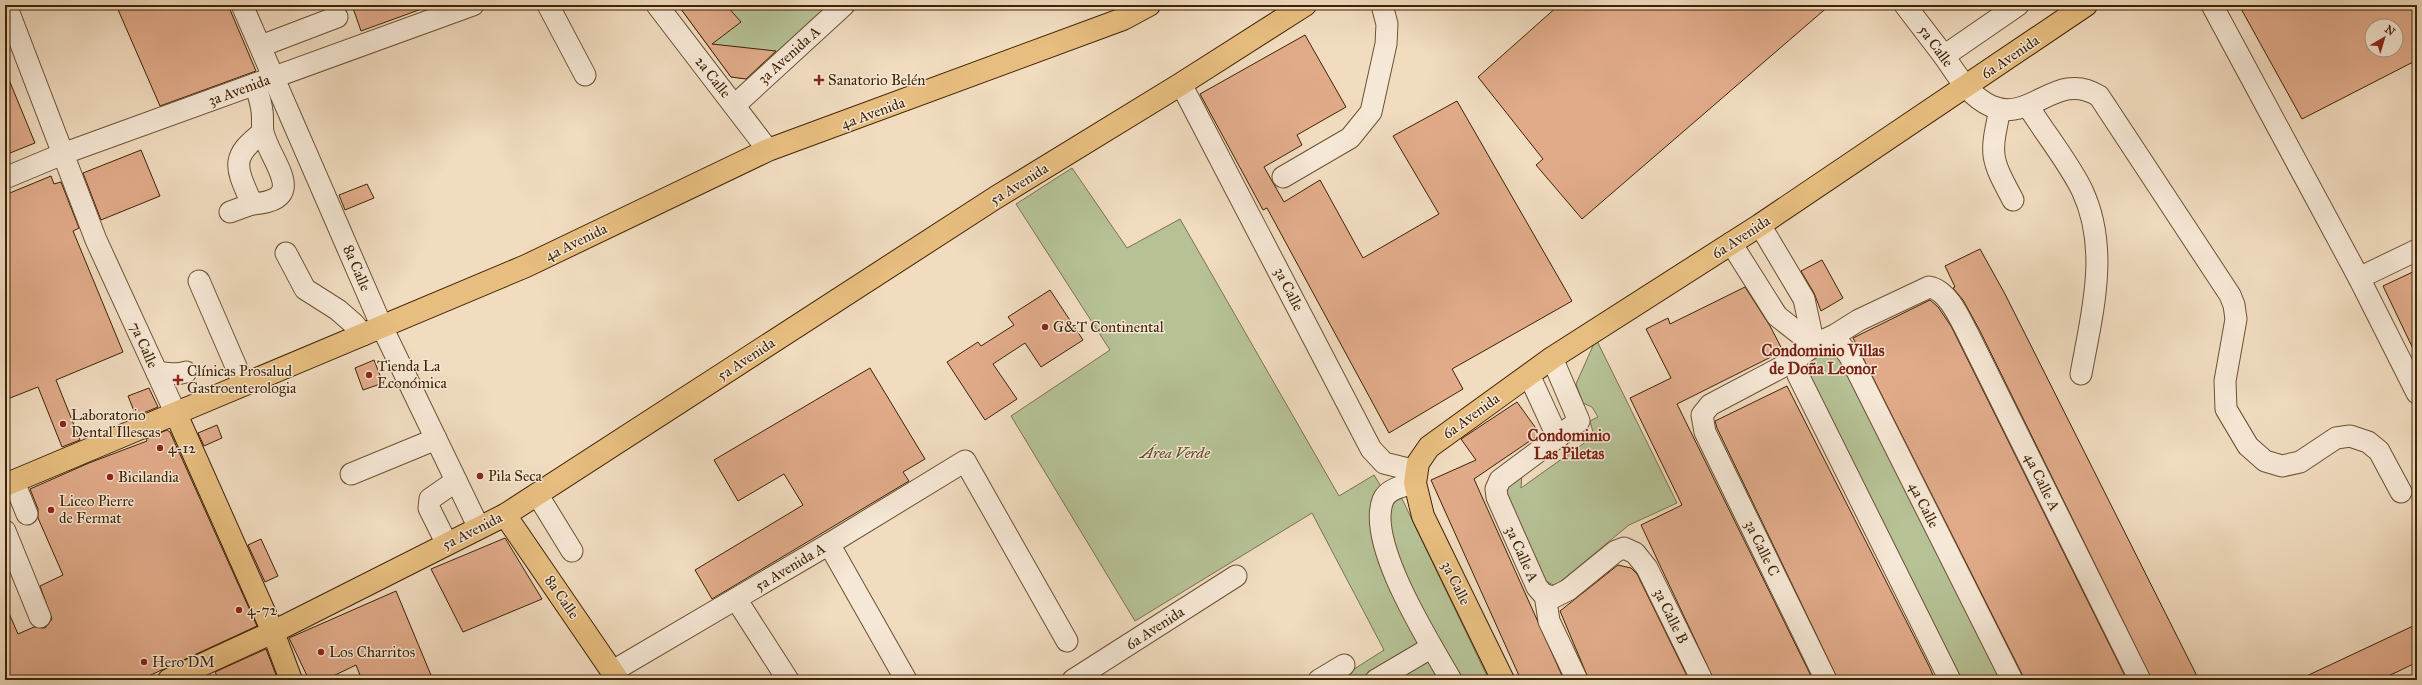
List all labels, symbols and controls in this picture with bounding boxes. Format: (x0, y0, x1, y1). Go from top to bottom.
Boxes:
north arrow (2364, 18, 2404, 58)
street label: 3a Avenida A (754, 22, 824, 88)
street label: 5a Calle (1915, 22, 1957, 70)
text: N (2382, 23, 2398, 39)
street label: 6a Avenida (1978, 31, 2043, 83)
street label: 2a Calle (691, 53, 735, 101)
street label: 3a Avenida (206, 70, 273, 109)
place label: Sanatorio Belén (828, 71, 925, 89)
marker: Sanatorio Belén (813, 74, 825, 86)
street label: 4a Avenida (839, 93, 908, 133)
street label: 5a Avenida (987, 159, 1052, 209)
street label: 6a Avenida (1708, 211, 1774, 263)
street label: 4a Avenida (542, 219, 611, 265)
street label: 8a Calle (339, 242, 375, 294)
street label: 3a Calle (1270, 264, 1308, 314)
place label: G&T Continental (1053, 318, 1165, 336)
street label: 7a Calle (126, 319, 162, 371)
marker: G&T Continental (1040, 322, 1050, 332)
street label: 5a Avenida (714, 333, 779, 384)
district label: Condominio Villas de Doña Leonor (1761, 341, 1885, 378)
place label: Tienda La Económica (377, 357, 447, 392)
place label: Clínicas Prosalud Gastroenterologia (187, 362, 297, 397)
marker: Tienda La Económica (364, 370, 374, 380)
marker: Clínicas Prosalud Gastroenterologia (172, 374, 184, 386)
street label: 6a Avenida (1439, 389, 1504, 443)
place label: Laboratorio Dental Illescas (71, 406, 160, 441)
marker: Laboratorio Dental Illescas (58, 419, 68, 429)
district label: Condominio Las Piletas (1528, 426, 1610, 463)
place label: 4-12 (168, 439, 196, 457)
marker: 4-12 (155, 443, 165, 453)
park label: Área Verde (1138, 444, 1210, 462)
street label: 4a Calle A (2020, 450, 2064, 514)
place label: Pila Seca (488, 467, 543, 485)
place label: Bicilandia (118, 468, 180, 486)
marker: Pila Seca (475, 471, 485, 481)
marker: Bicilandia (105, 472, 115, 482)
street label: 4a Calle (1905, 479, 1943, 531)
place label: Liceo Pierre de Fermat (59, 492, 134, 527)
marker: Liceo Pierre de Fermat (46, 505, 56, 515)
street label: 5a Avenida (439, 508, 506, 554)
street label: 3a Calle C (1741, 517, 1783, 579)
street label: 3a Calle A (1502, 523, 1542, 585)
street label: 5a Avenida A (752, 539, 828, 595)
street label: 3a Calle (1438, 558, 1474, 608)
street label: 8a Calle (541, 572, 583, 622)
street label: 3a Calle B (1650, 585, 1692, 647)
place label: 4-72 (247, 601, 278, 619)
street label: 6a Avenida (1122, 602, 1188, 654)
marker: 4-72 (234, 605, 244, 615)
place label: Los Charritos (329, 643, 415, 661)
marker: Los Charritos (316, 647, 326, 657)
place label: Hero DM (152, 653, 215, 671)
marker: Hero DM (139, 657, 149, 667)

